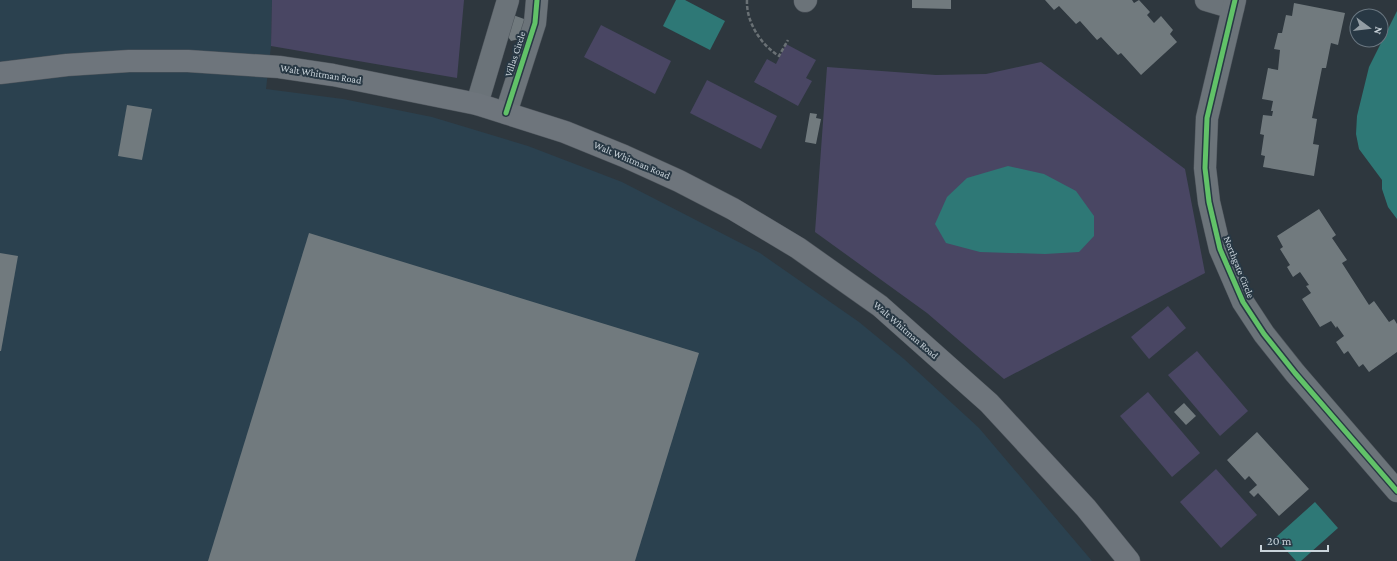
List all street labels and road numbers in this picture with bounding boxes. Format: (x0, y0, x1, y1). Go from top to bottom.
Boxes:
street label: Villas Circle (503, 29, 528, 78)
street label: Walt Whitman Road (280, 62, 363, 86)
street label: Walt Whitman Road (592, 139, 672, 181)
street label: Northgate Circle (1222, 235, 1257, 300)
street label: Walt Whitman Road (872, 299, 941, 361)

